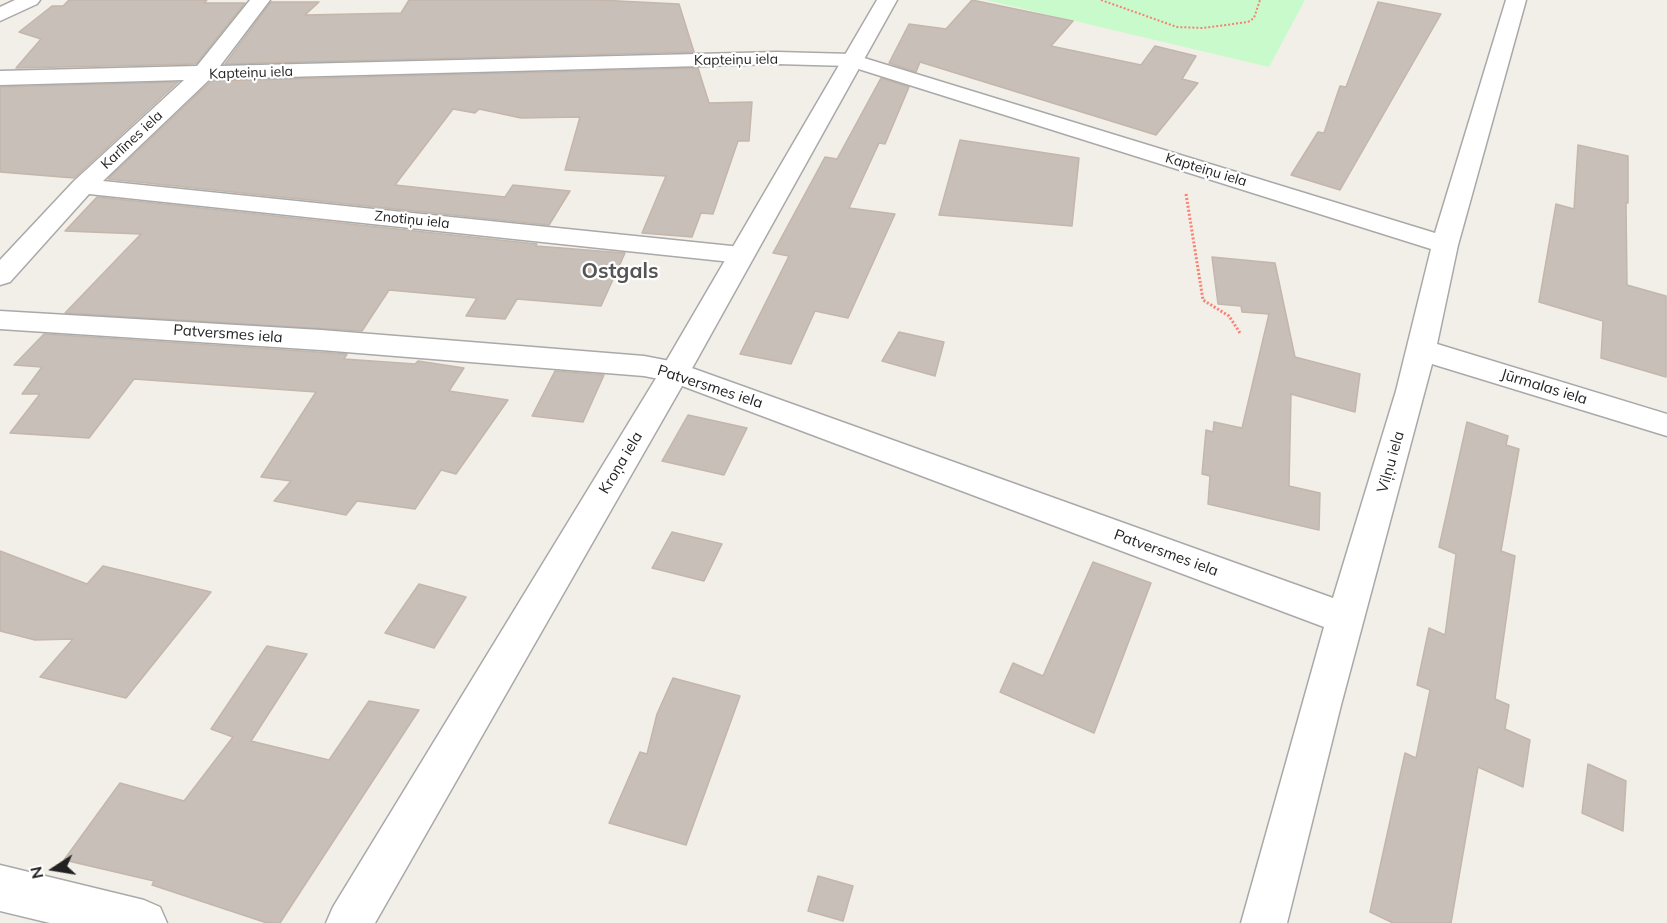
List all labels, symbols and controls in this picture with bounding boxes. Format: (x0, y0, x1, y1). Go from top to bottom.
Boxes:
street label: Kapteiņu iela (694, 51, 778, 69)
street label: Kapteiņu iela (209, 63, 293, 83)
street label: Karlīnes iela (98, 107, 166, 173)
street label: Kapteiņu iela (1163, 150, 1249, 190)
street label: Znotiņu iela (374, 208, 450, 232)
district label: Ostgals (582, 259, 658, 285)
street label: Patversmes iela (173, 321, 283, 347)
street label: Patversmes iela (655, 362, 765, 412)
street label: Jūrmalas iela (1499, 365, 1589, 409)
street label: Kroņa iela (595, 429, 647, 497)
street label: Viļņu iela (1374, 429, 1408, 495)
street label: Patversmes iela (1111, 526, 1221, 580)
north arrow (24, 839, 84, 899)
text: N (25, 865, 47, 881)

